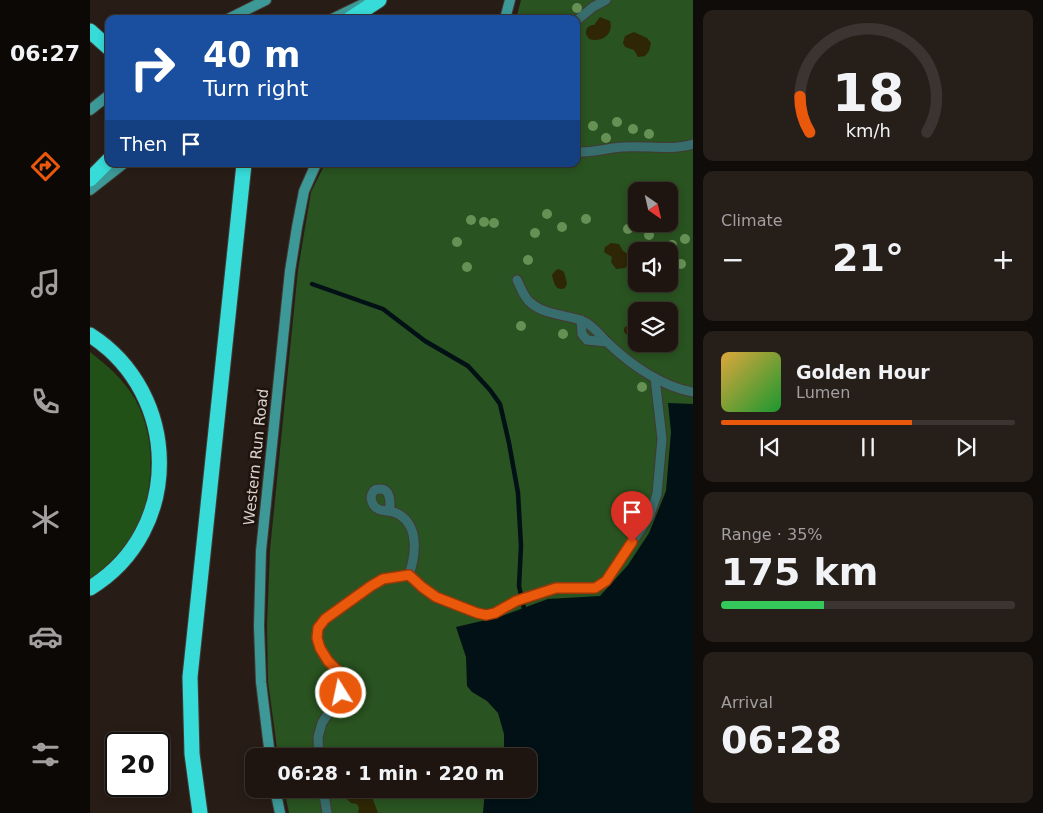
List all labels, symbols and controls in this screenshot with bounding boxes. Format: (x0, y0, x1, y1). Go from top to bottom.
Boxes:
icon: right (120, 35, 185, 100)
text: 40 m (203, 35, 300, 75)
text: 06:27 (10, 41, 80, 66)
text: 18 (832, 63, 904, 123)
text: Turn right (203, 76, 308, 101)
text: km/h (845, 120, 891, 141)
icon: arrive (177, 130, 205, 158)
text: Then (120, 133, 167, 155)
icon: directions (28, 149, 63, 184)
north arrow (628, 182, 678, 232)
map controls (628, 182, 678, 352)
text: Climate (721, 211, 783, 230)
text: 21° (832, 236, 904, 280)
button: sound (628, 242, 678, 292)
text: − (721, 243, 744, 276)
text: + (992, 243, 1015, 276)
icon: music (28, 266, 63, 301)
button: layers (628, 302, 678, 352)
text: Golden Hour (796, 361, 930, 383)
text: Lumen (796, 383, 850, 402)
icon: phone (28, 384, 63, 419)
street label: Western Run Road (240, 388, 272, 526)
icon: previous (756, 433, 784, 461)
icon: pause (854, 433, 882, 461)
icon: next (952, 433, 980, 461)
pin (611, 491, 653, 542)
icon: arrive (618, 498, 646, 526)
icon: climate (28, 502, 63, 537)
text: Range · 35% (721, 525, 823, 544)
text: 175 km (721, 550, 878, 594)
icon: car (28, 619, 63, 654)
position arrow (314, 666, 366, 718)
text: Arrival (721, 693, 773, 712)
text: 06:28 (721, 718, 842, 762)
speed limit sign: 20 (105, 732, 170, 797)
icon: filters (28, 737, 63, 772)
text: 06:28 · 1 min · 220 m (277, 762, 505, 784)

